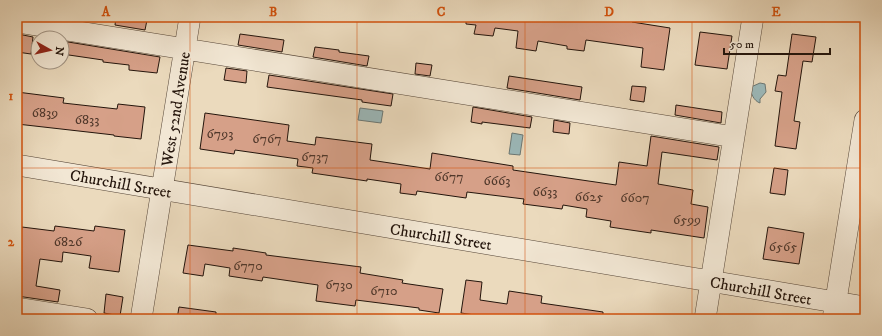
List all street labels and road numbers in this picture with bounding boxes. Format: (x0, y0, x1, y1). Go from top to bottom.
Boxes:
street label: West 52nd Avenue (157, 50, 195, 169)
street label: Churchill Street (68, 165, 173, 203)
street label: Churchill Street (388, 219, 493, 255)
street label: Churchill Street (708, 272, 813, 310)

